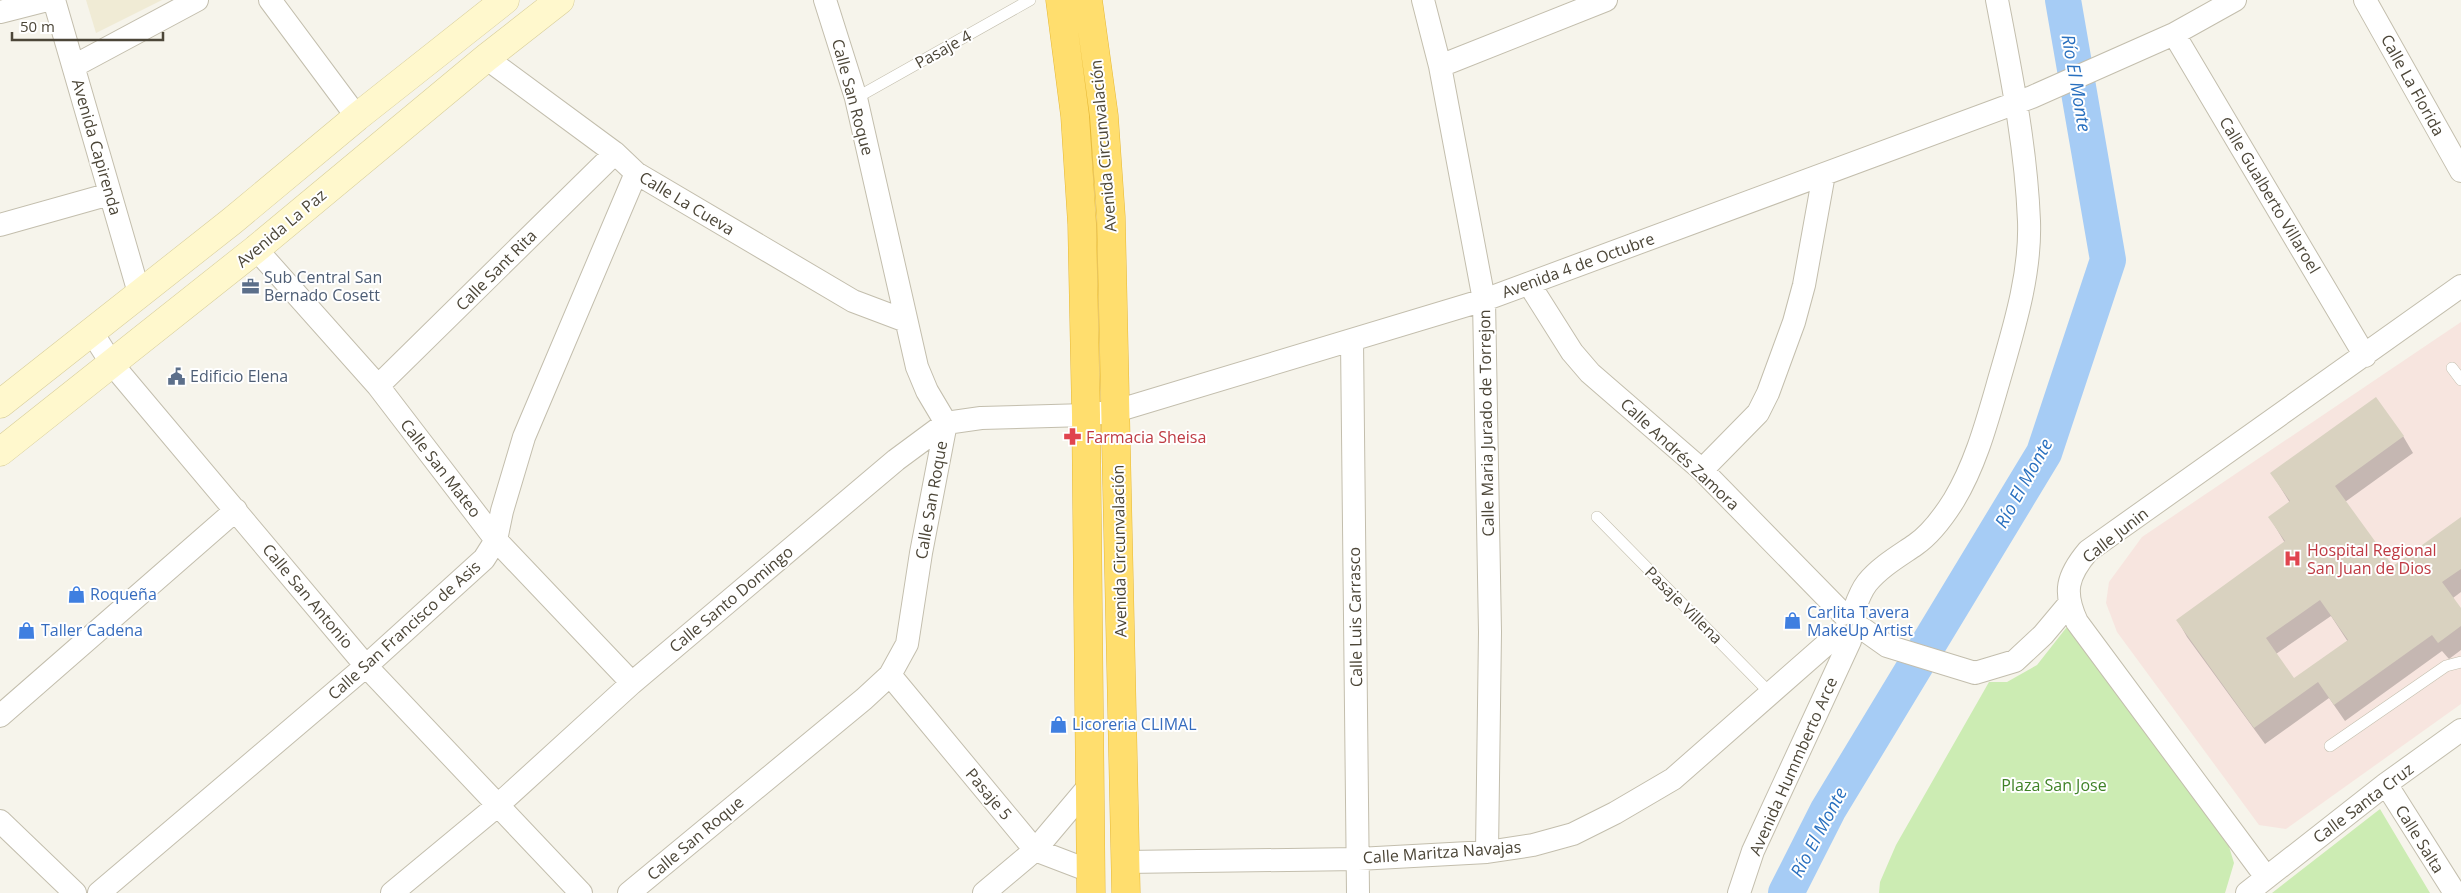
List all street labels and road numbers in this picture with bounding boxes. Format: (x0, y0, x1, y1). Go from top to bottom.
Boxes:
street label: Pasaje 4 (911, 25, 975, 73)
street label: Calle La Florida (2376, 30, 2450, 140)
street label: Calle San Roque (827, 36, 879, 158)
street label: Avenida Circunvalación (1085, 59, 1121, 233)
street label: Avenida Capirenda (67, 76, 127, 218)
street label: Calle Gualberto Villaroel (2214, 113, 2326, 277)
street label: Calle La Cueva (635, 166, 739, 240)
street label: Avenida La Paz (231, 184, 331, 272)
street label: Calle Sant Rita (451, 225, 541, 315)
street label: Avenida 4 de Octubre (1499, 227, 1657, 303)
street label: Calle Maria Jurado de Torrejon (1473, 309, 1499, 537)
street label: Calle Andrés Zamora (1616, 393, 1744, 515)
street label: Calle San Mateo (396, 414, 486, 522)
street label: Calle San Roque (910, 439, 952, 561)
street label: Avenida Circunvalación (1106, 464, 1132, 638)
street label: Calle Junin (2078, 502, 2152, 568)
street label: Calle San Antonio (258, 539, 358, 653)
street label: Calle Santo Domingo (664, 541, 798, 657)
street label: Calle Luis Carrasco (1343, 547, 1367, 687)
street label: Calle San Francisco de Asis (323, 555, 485, 705)
street label: Pasaje Villena (1640, 561, 1728, 649)
street label: Avenida Hummberto Arce (1744, 673, 1842, 859)
street label: Calle Santa Cruz (2308, 758, 2418, 848)
street label: Pasaje 5 (961, 763, 1017, 825)
street label: Calle San Roque (642, 791, 748, 885)
street label: Calle Salta (2390, 801, 2450, 877)
street label: Calle Maritza Navajas (1362, 835, 1522, 869)

